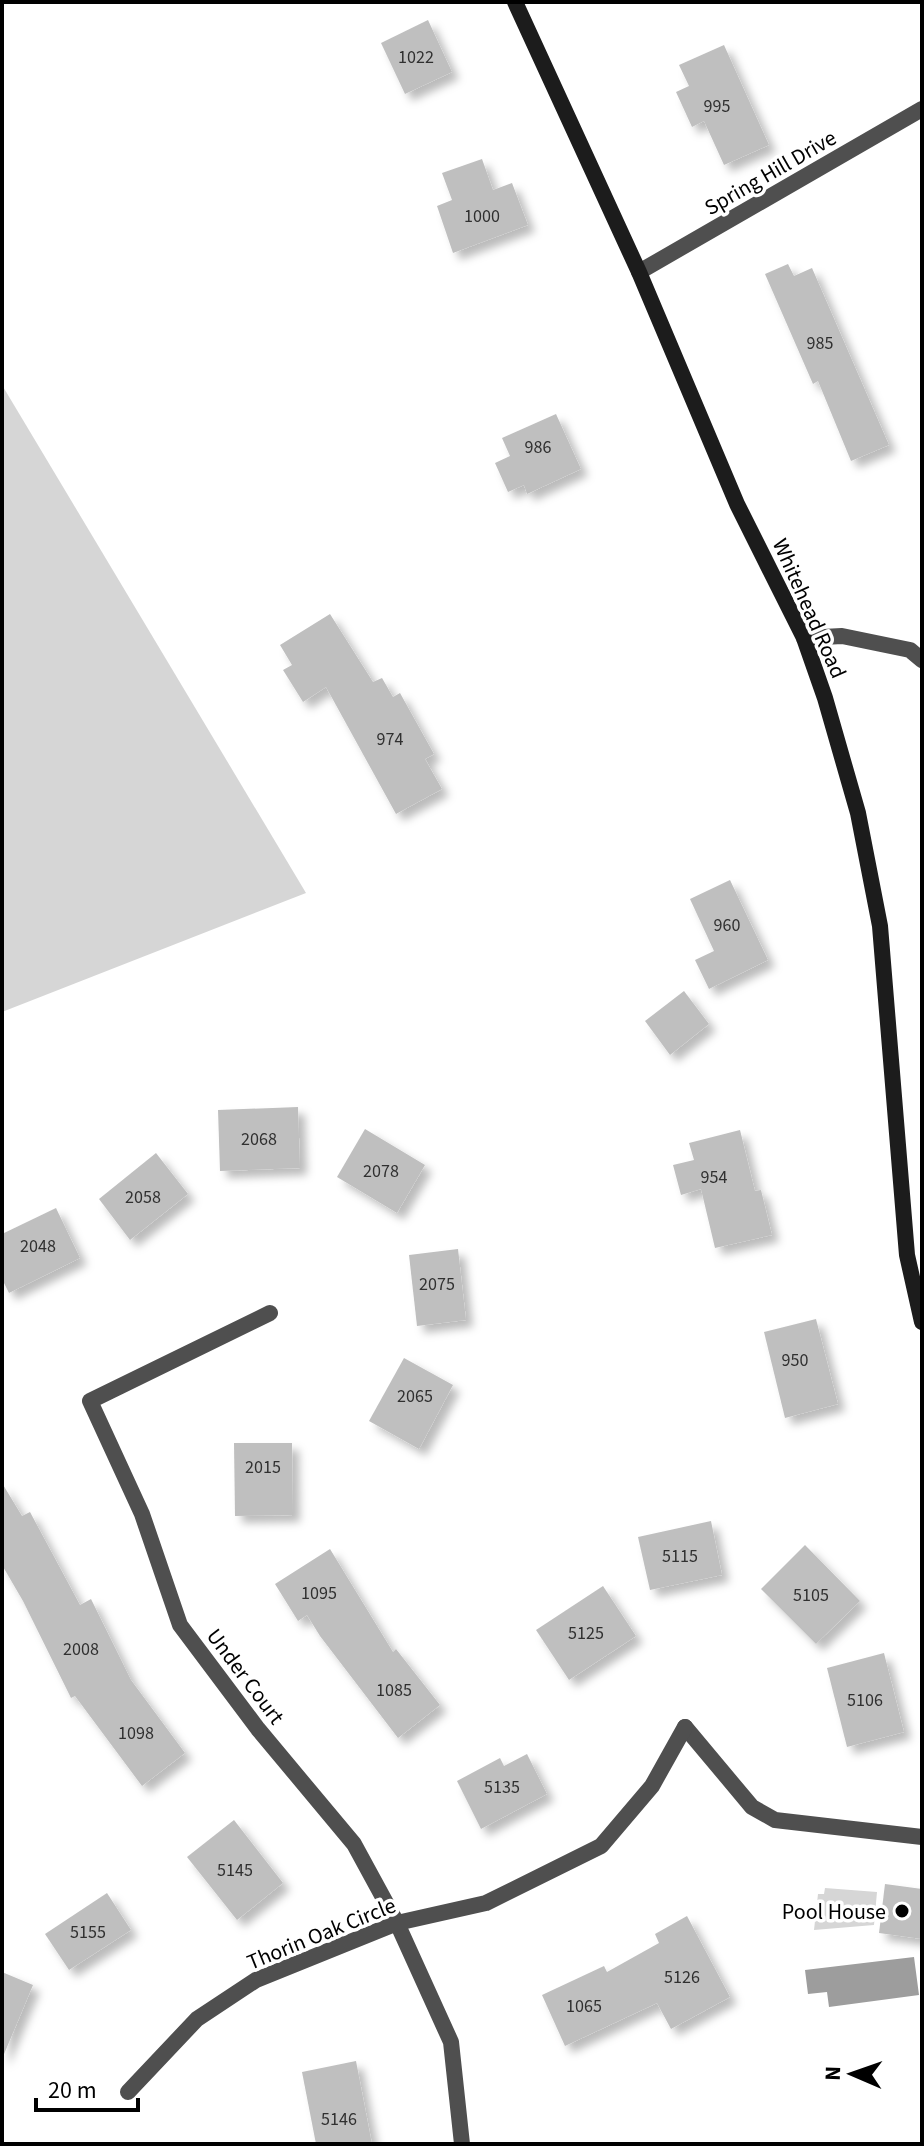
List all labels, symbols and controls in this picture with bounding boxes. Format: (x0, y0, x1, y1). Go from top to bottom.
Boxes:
house number: 1022 (398, 45, 434, 70)
house number: 995 (704, 94, 730, 119)
street label: Spring Hill Drive (699, 122, 842, 224)
house number: 1000 (464, 204, 500, 229)
house number: 985 (807, 331, 833, 356)
house number: 986 (525, 435, 551, 460)
street label: Whitehead Road (764, 533, 854, 684)
house number: 974 (377, 727, 403, 752)
house number: 960 (714, 913, 740, 938)
house number: 2068 (241, 1127, 277, 1152)
house number: 2078 (363, 1159, 399, 1184)
house number: 954 (701, 1165, 727, 1190)
house number: 2058 (125, 1185, 161, 1210)
house number: 2048 (20, 1234, 56, 1259)
house number: 2075 (419, 1272, 455, 1297)
house number: 950 (782, 1348, 808, 1373)
house number: 2065 (397, 1384, 433, 1409)
house number: 2015 (245, 1455, 281, 1480)
house number: 5115 (662, 1544, 698, 1569)
house number: 1095 (301, 1581, 337, 1606)
house number: 5105 (793, 1583, 829, 1608)
house number: 5125 (568, 1621, 604, 1646)
street label: Under Court (198, 1622, 292, 1732)
house number: 2008 (63, 1637, 99, 1662)
house number: 1085 (376, 1678, 412, 1703)
house number: 5106 (847, 1688, 883, 1713)
house number: 1098 (118, 1721, 154, 1746)
house number: 5135 (484, 1775, 520, 1800)
house number: 5145 (217, 1858, 253, 1883)
street label: Thorin Oak Circle (242, 1889, 401, 1978)
place label: Pool House (782, 1896, 886, 1928)
marker: Pool House (893, 1902, 911, 1920)
house number: 5155 (70, 1920, 106, 1945)
house number: 5126 (664, 1965, 700, 1990)
house number: 1065 (566, 1994, 602, 2019)
north arrow (812, 2034, 892, 2114)
scale bar (36, 2062, 138, 2112)
text: N (817, 2065, 849, 2081)
text: 20 m (48, 2073, 97, 2108)
house number: 5146 (321, 2107, 357, 2132)

